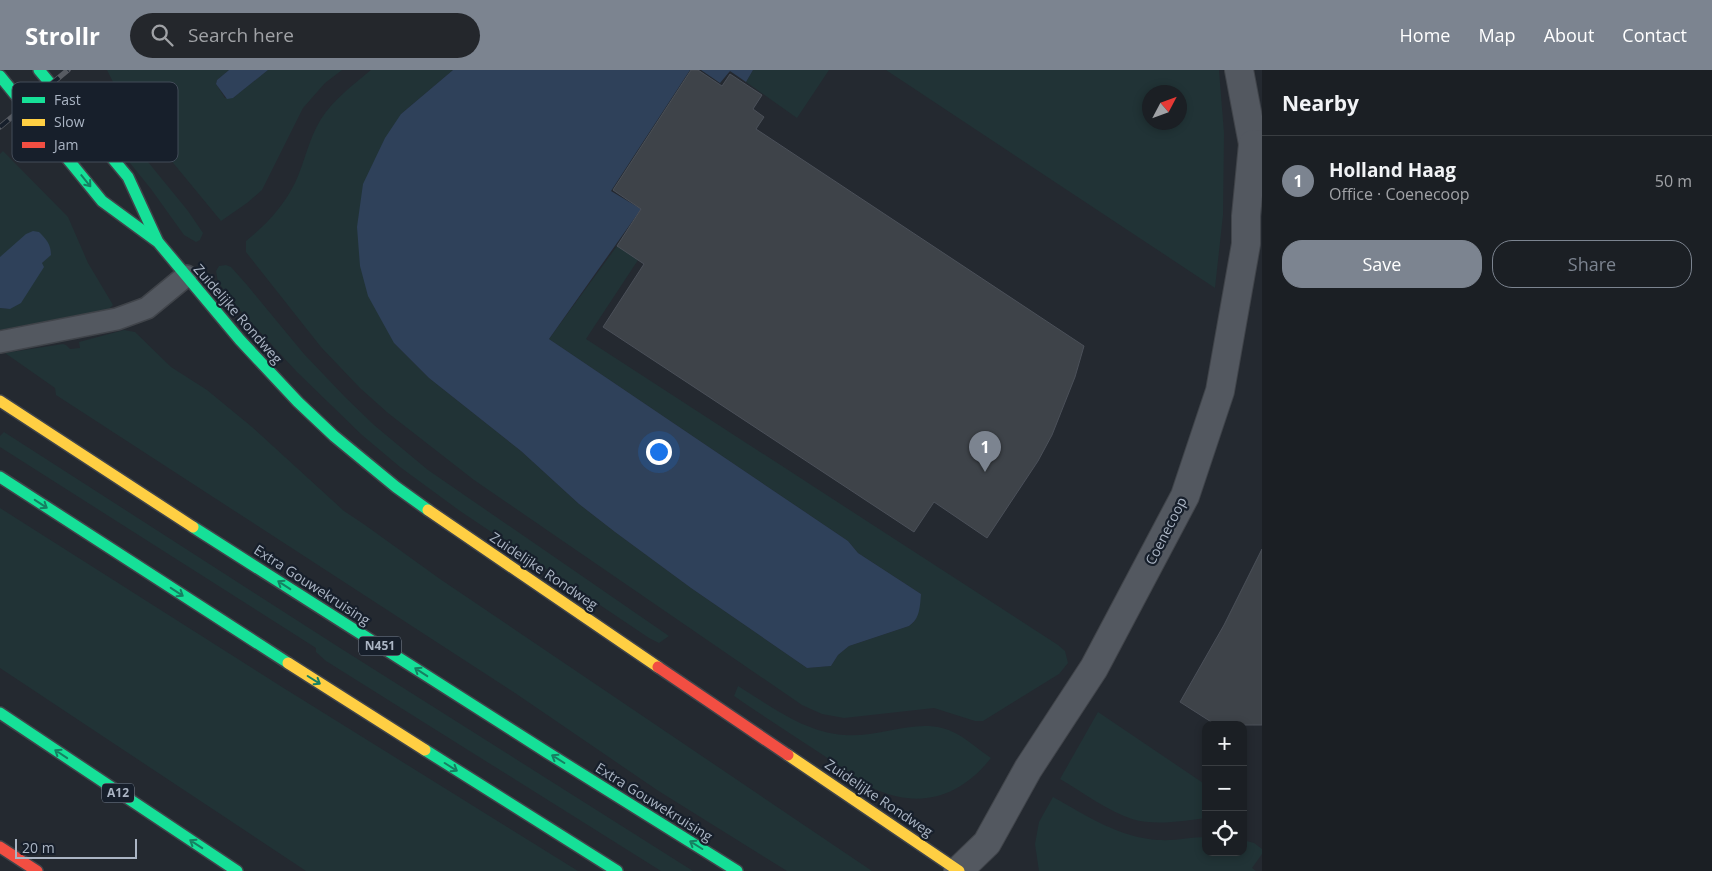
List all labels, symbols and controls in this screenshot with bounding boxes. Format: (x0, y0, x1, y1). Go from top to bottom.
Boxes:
search box (130, 13, 480, 58)
text: Strollr (25, 19, 100, 52)
icon: search (148, 21, 176, 49)
text: Search here (188, 22, 294, 48)
text: Home (1400, 23, 1450, 47)
text: Map (1478, 23, 1516, 47)
text: About (1544, 23, 1594, 47)
text: Contact (1622, 23, 1687, 47)
legend (12, 82, 178, 162)
north arrow (1142, 85, 1187, 130)
text: Nearby (1282, 89, 1359, 117)
text: Fast (54, 90, 81, 109)
text: Slow (54, 112, 85, 131)
text: Jam (52, 135, 79, 154)
text: Holland Haag (1329, 157, 1456, 183)
text: 1 (1293, 170, 1303, 192)
text: 50 m (1655, 170, 1692, 192)
one-way arrow (81, 175, 92, 188)
text: Office · Coenecoop (1329, 183, 1470, 205)
button: Save (1282, 240, 1482, 288)
button: Share (1492, 240, 1692, 288)
street label: Zuidelijke Rondweg (190, 260, 287, 368)
pin: 1 (969, 431, 1001, 472)
your location (646, 439, 672, 465)
street label: Coenecoop (1140, 494, 1191, 568)
one-way arrow (34, 498, 48, 509)
street label: Zuidelijke Rondweg (487, 527, 602, 614)
street label: Extra Gouwekruising (251, 540, 374, 629)
one-way arrow (277, 579, 291, 589)
one-way arrow (170, 587, 184, 597)
road number: N451 (359, 636, 401, 656)
one-way arrow (414, 667, 428, 677)
one-way arrow (307, 675, 321, 685)
map controls (1202, 721, 1247, 856)
button: + (1202, 721, 1247, 766)
one-way arrow (54, 749, 68, 759)
one-way arrow (551, 754, 565, 764)
street label: Zuidelijke Rondweg (822, 754, 937, 841)
street label: Extra Gouwekruising (592, 758, 717, 846)
one-way arrow (444, 762, 458, 772)
button: − (1202, 766, 1247, 811)
road number: A12 (102, 784, 134, 802)
button: locate (1202, 811, 1247, 856)
scale bar (15, 836, 138, 859)
text: 20 m (22, 838, 55, 857)
one-way arrow (189, 839, 203, 849)
one-way arrow (689, 840, 703, 850)

